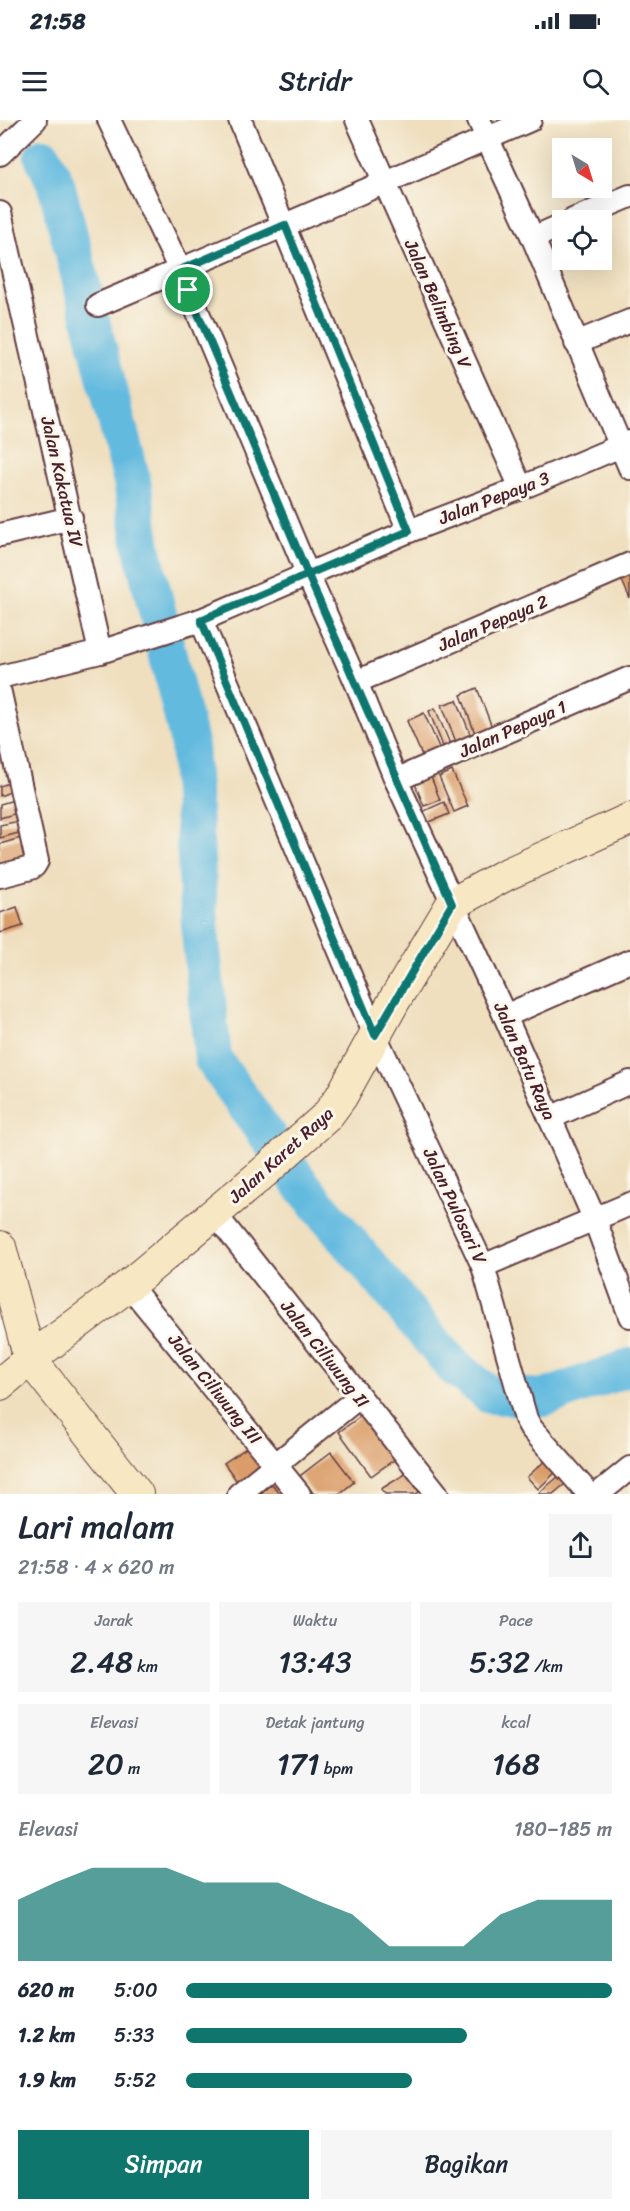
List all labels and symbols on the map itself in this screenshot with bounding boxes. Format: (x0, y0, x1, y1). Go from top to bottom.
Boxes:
north arrow (552, 138, 612, 198)
street label: Jalan Belimbing V (395, 233, 481, 374)
pin (162, 264, 213, 315)
street label: Jalan Kakatua IV (31, 412, 93, 551)
street label: Jalan Pepaya 3 (433, 462, 554, 534)
street label: Jalan Pepaya 2 (432, 585, 553, 661)
street label: Jalan Pepaya 1 (453, 691, 572, 767)
street label: Jalan Batu Raya (484, 996, 565, 1125)
street label: Jalan Karet Raya (220, 1099, 341, 1212)
street label: Jalan Pulosari V (414, 1141, 496, 1270)
street label: Jalan Ciliwung II (272, 1292, 378, 1416)
street label: Jalan Ciliwung III (159, 1325, 271, 1452)

